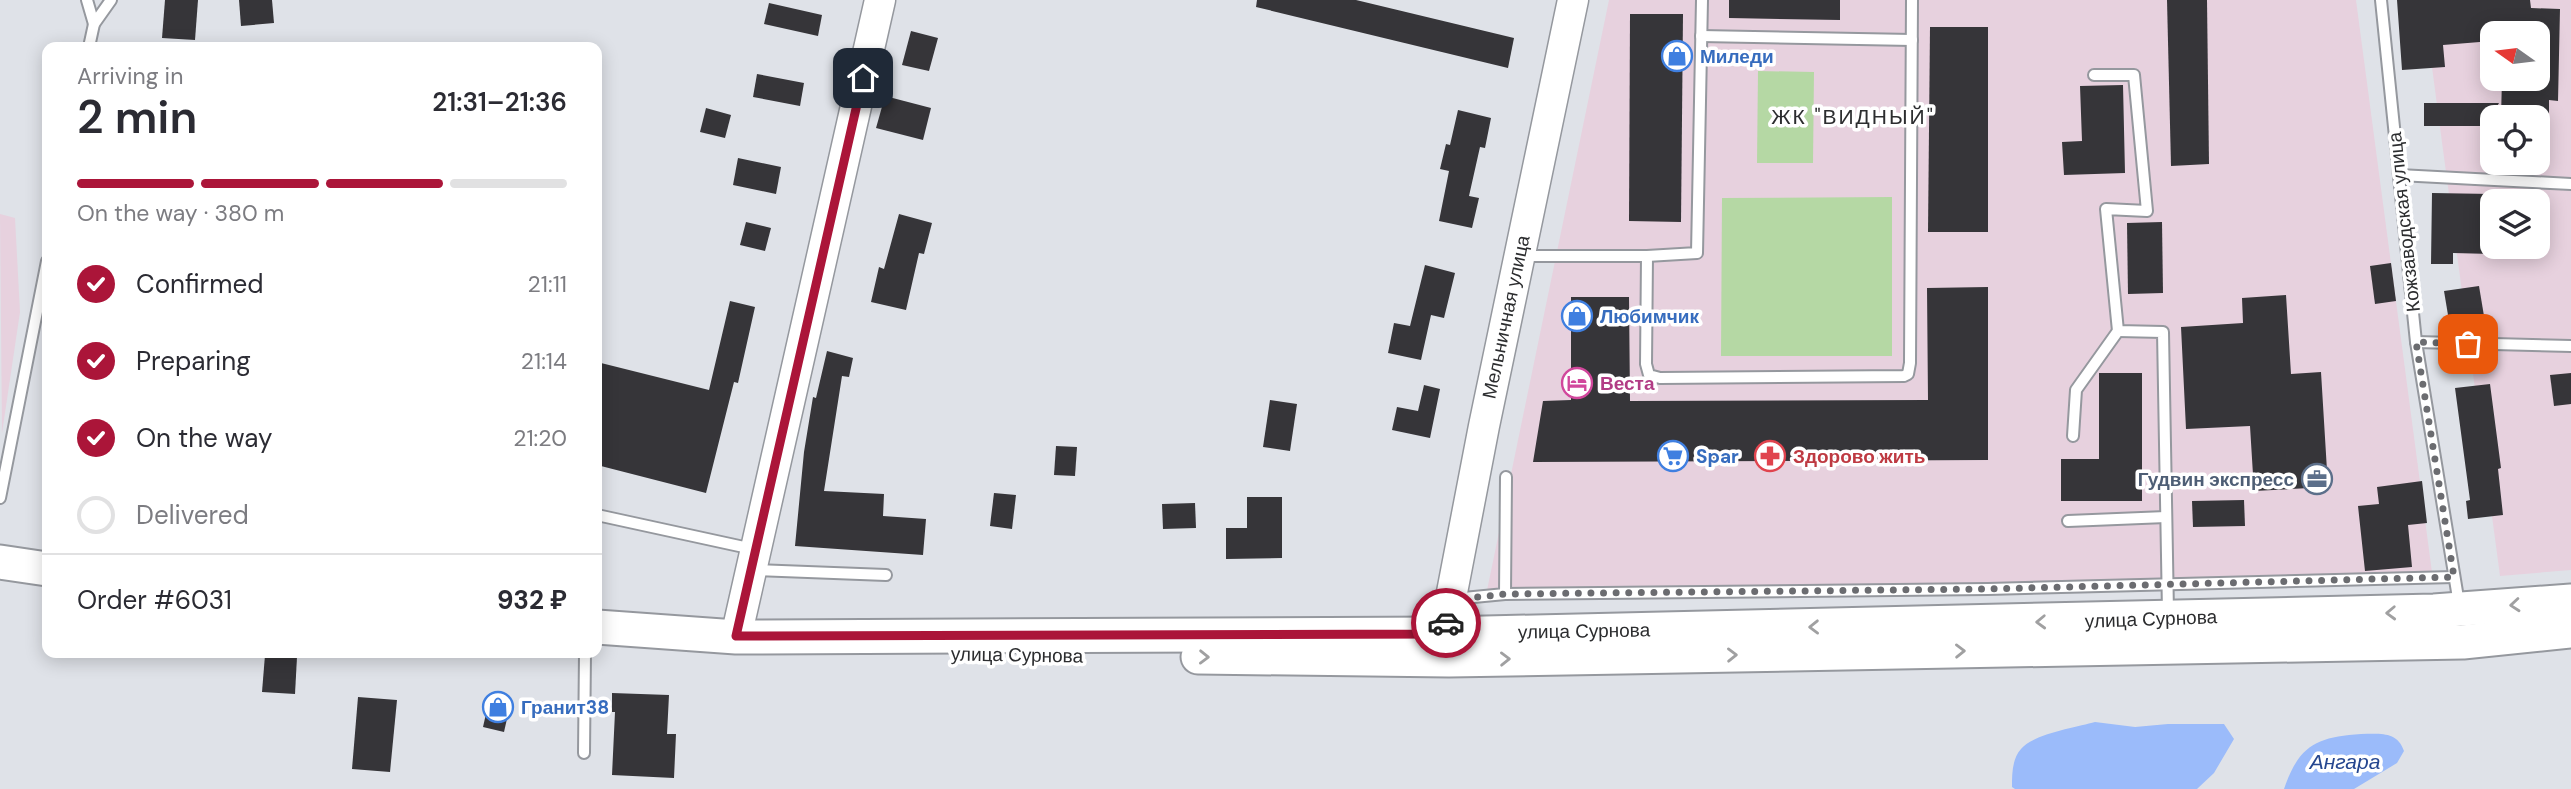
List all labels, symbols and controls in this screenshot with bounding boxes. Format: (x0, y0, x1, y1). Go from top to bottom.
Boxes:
north arrow (2480, 21, 2550, 91)
map controls (2480, 21, 2550, 259)
shop icon: Миледи (1660, 39, 1694, 73)
place label: Миледи (1700, 44, 1774, 69)
pin (833, 48, 893, 108)
icon: home (844, 59, 882, 97)
text: Arriving in (77, 61, 183, 91)
text: 21:31–21:36 (432, 85, 567, 119)
text: 2 min (77, 87, 197, 147)
district label: ЖК "ВИДНЫЙ" (1771, 103, 1935, 131)
button: locate (2480, 105, 2550, 175)
street label: Кожзаводская улица (2382, 130, 2426, 313)
button: layers (2480, 189, 2550, 259)
text: On the way · 380 m (77, 198, 284, 228)
street label: Мельничная улица (1476, 233, 1536, 401)
icon: check (77, 265, 115, 303)
text: Confirmed (136, 267, 263, 301)
text: 21:11 (528, 269, 567, 299)
shop icon: Любимчик (1560, 299, 1594, 333)
place label: Любимчик (1600, 304, 1699, 329)
pin (2438, 314, 2498, 374)
icon: bag (2449, 325, 2487, 363)
icon: check (77, 342, 115, 380)
text: Preparing (136, 344, 251, 378)
text: 21:14 (521, 346, 567, 376)
hotel icon: Веста (1560, 366, 1594, 400)
place label: Веста (1600, 371, 1655, 396)
icon: check (77, 419, 115, 457)
text: On the way (136, 421, 272, 455)
text: 21:20 (513, 423, 567, 453)
supermarket icon: Spar (1656, 439, 1690, 473)
pharmacy icon: Здорово жить (1753, 439, 1787, 473)
place label: Spar (1696, 444, 1739, 469)
place label: Здорово жить (1793, 444, 1925, 469)
office icon: Гудвин экспресс (2300, 462, 2334, 496)
place label: Гудвин экспресс (2138, 467, 2294, 492)
text: Delivered (136, 498, 249, 532)
text: Order #6031 (77, 583, 232, 617)
text: 932 ₽ (497, 583, 567, 617)
courier (1411, 588, 1481, 658)
one-way arrow (2509, 597, 2520, 612)
icon: car (1427, 604, 1465, 642)
street label: улица Сурнова (2084, 604, 2218, 634)
one-way arrow (2386, 605, 2397, 620)
one-way arrow (2036, 614, 2046, 630)
street label: улица Сурнова (1518, 617, 1651, 645)
one-way arrow (1808, 619, 1819, 635)
street label: улица Сурнова (951, 641, 1084, 669)
one-way arrow (1955, 643, 1966, 659)
one-way arrow (1728, 647, 1738, 663)
one-way arrow (1199, 650, 1210, 665)
one-way arrow (1500, 651, 1511, 667)
shop icon: Гранит38 (481, 690, 515, 724)
place label: Гранит38 (521, 695, 609, 720)
water label: Ангара (2308, 748, 2380, 776)

